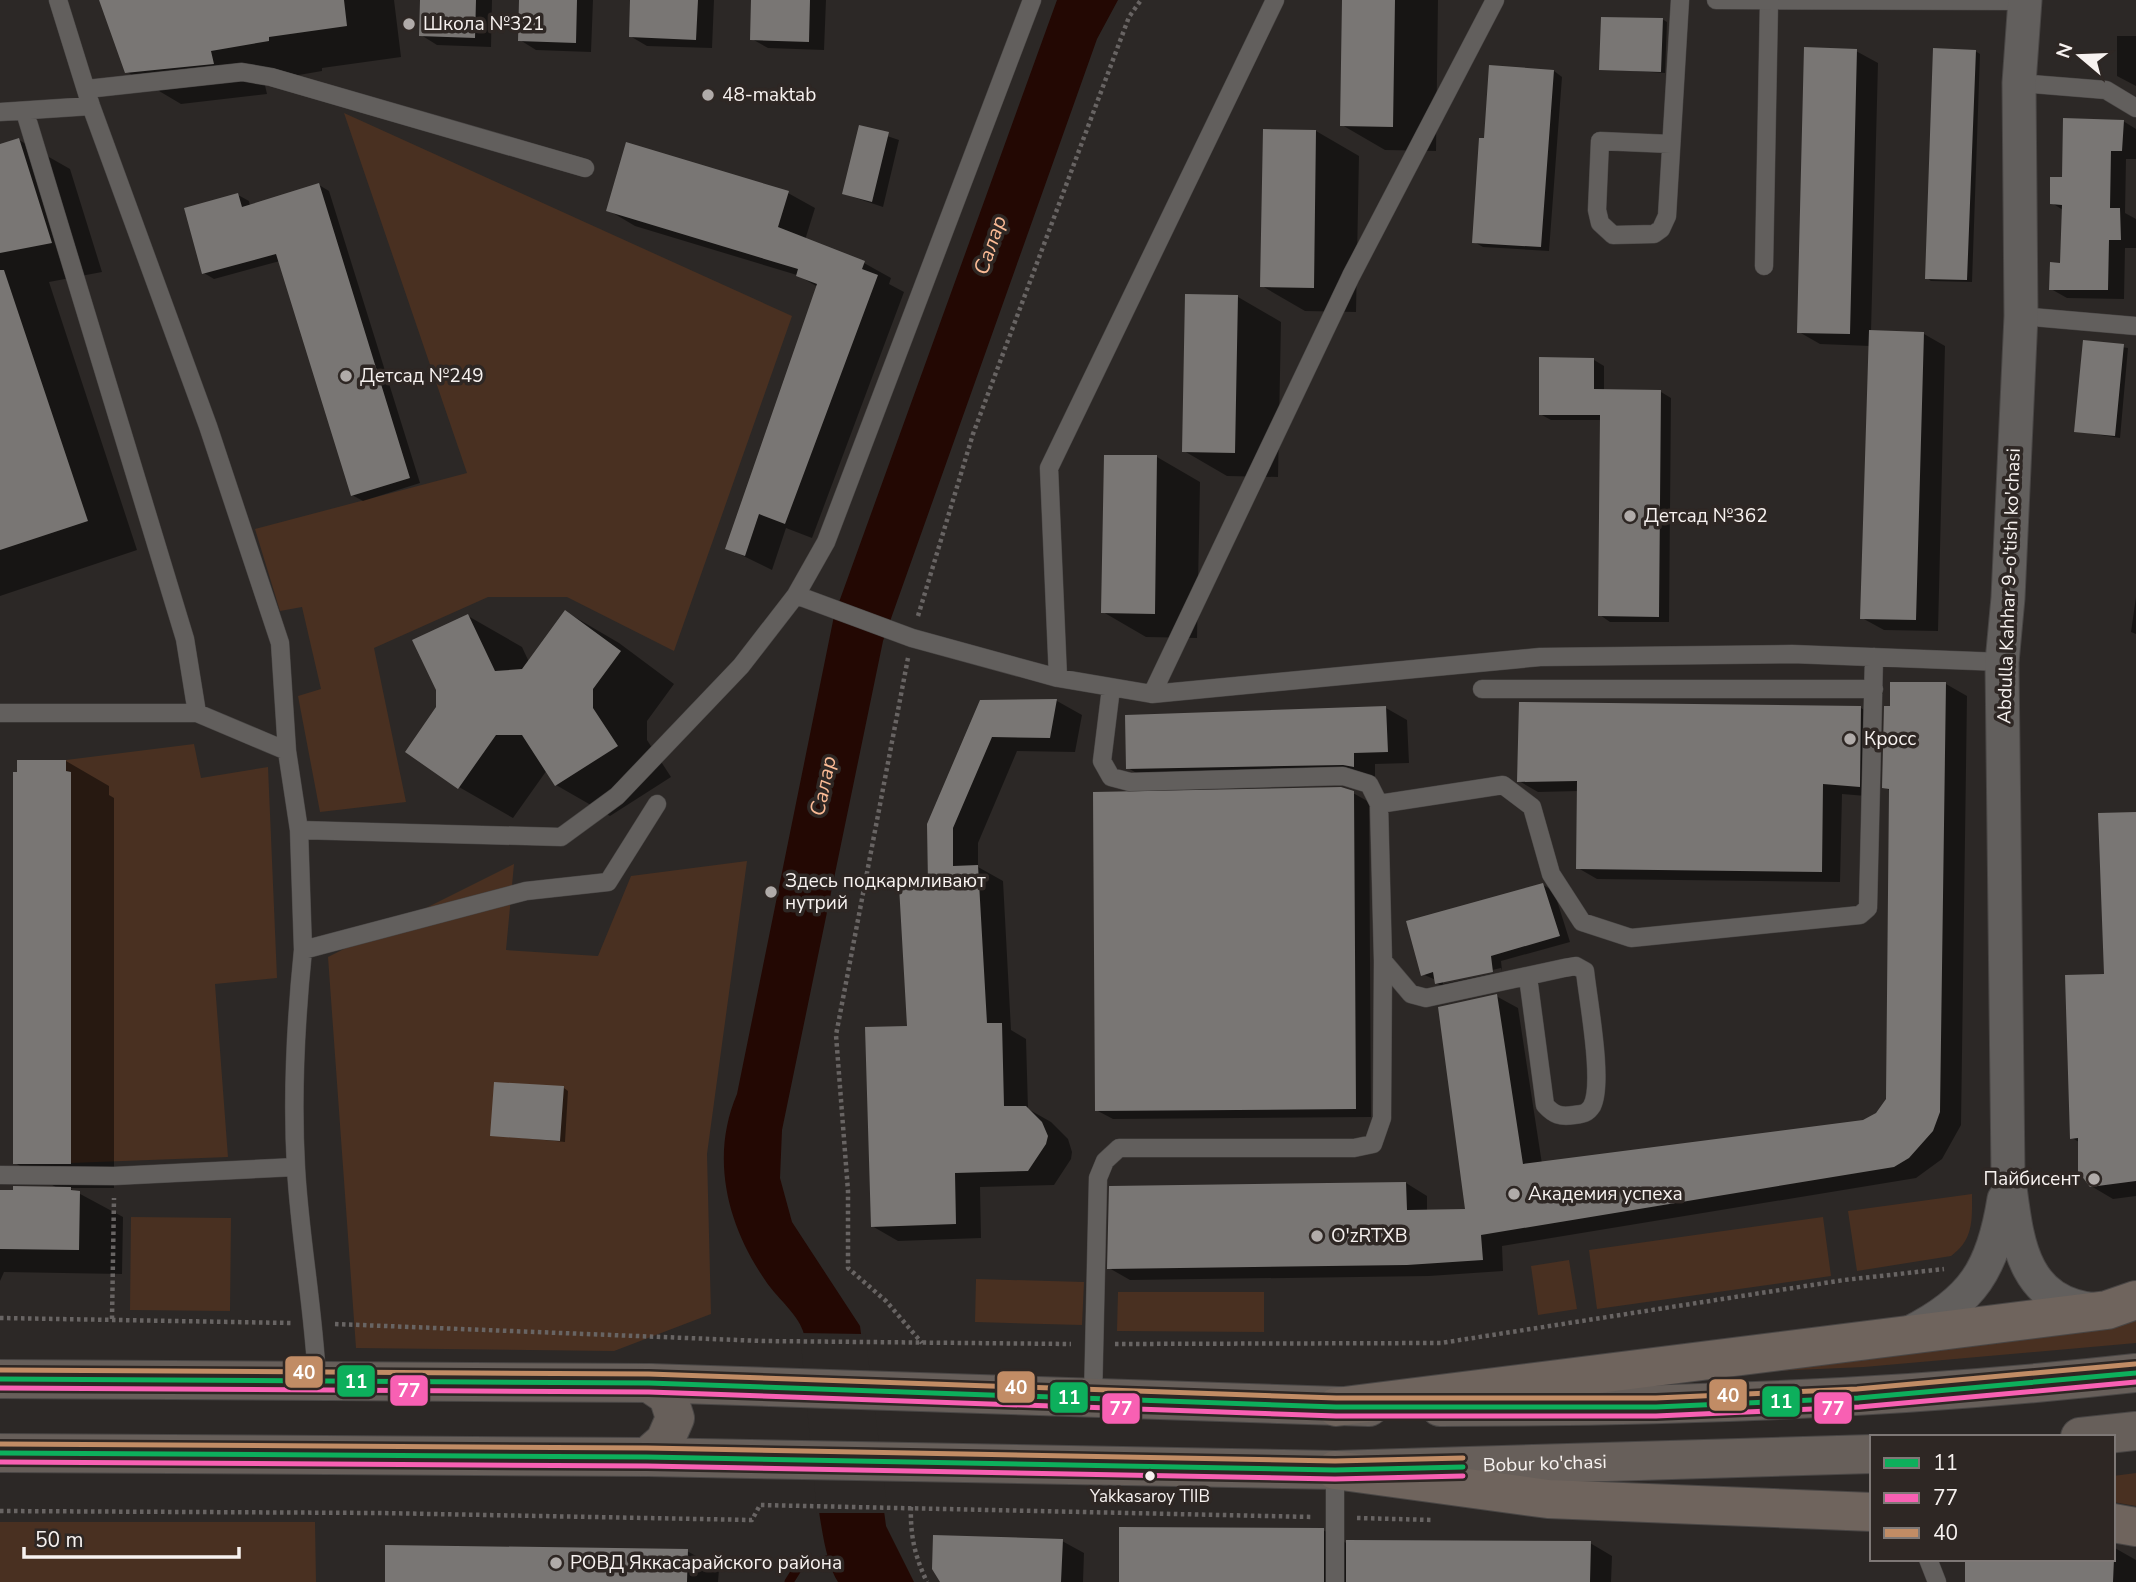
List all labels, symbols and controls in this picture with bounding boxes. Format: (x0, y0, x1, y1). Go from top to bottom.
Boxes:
place label: Школа №321 (423, 11, 544, 37)
marker: Школа №321 (401, 16, 417, 32)
north arrow (2045, 21, 2115, 91)
text: N (2050, 40, 2079, 62)
place label: 48-maktab (722, 82, 816, 108)
marker: 48-maktab (700, 87, 716, 103)
water label: Салар (967, 212, 1013, 278)
place label: Детсад №249 (360, 363, 484, 389)
marker: Детсад №249 (338, 368, 354, 384)
street label: Abdulla Kahhar 9-o'tish ko'chasi (1991, 448, 2027, 724)
place label: Детсад №362 (1644, 503, 1768, 529)
marker: Детсад №362 (1622, 508, 1638, 524)
place label: Кросс (1864, 726, 1916, 752)
marker: Кросс (1842, 731, 1858, 747)
water label: Салар (803, 753, 843, 819)
place label: Здесь подкармливают нутрий (785, 868, 986, 916)
marker: Здесь подкармливают нутрий (763, 884, 779, 900)
place label: Пайбисент (1984, 1166, 2081, 1192)
marker: Пайбисент (2086, 1171, 2102, 1187)
place label: Академия успеха (1528, 1181, 1683, 1207)
marker: Академия успеха (1506, 1186, 1522, 1202)
place label: O'zRTXB (1331, 1223, 1408, 1249)
marker: O'zRTXB (1309, 1228, 1325, 1244)
line badge: 40 (284, 1355, 324, 1389)
text: 40 (293, 1360, 315, 1386)
line badge: 11 (336, 1364, 376, 1398)
text: 11 (345, 1369, 367, 1395)
line badge: 40 (996, 1370, 1036, 1404)
line badge: 77 (389, 1374, 429, 1407)
text: 40 (1005, 1375, 1027, 1401)
text: 77 (398, 1378, 420, 1404)
line badge: 40 (1708, 1378, 1748, 1412)
line badge: 11 (1049, 1381, 1089, 1414)
text: 40 (1717, 1383, 1739, 1409)
text: 11 (1058, 1385, 1080, 1411)
line badge: 11 (1761, 1385, 1801, 1418)
text: 11 (1770, 1389, 1792, 1415)
line badge: 77 (1813, 1391, 1853, 1425)
line badge: 77 (1101, 1392, 1141, 1425)
text: 77 (1110, 1396, 1132, 1422)
text: 77 (1822, 1396, 1844, 1422)
legend (1870, 1435, 2115, 1561)
street label: Bobur ko'chasi (1482, 1449, 1607, 1479)
text: 11 (1933, 1449, 1958, 1477)
marker: Yakkasaroy TIIB (1143, 1469, 1157, 1483)
text: 77 (1933, 1484, 1958, 1512)
place label: Yakkasaroy TIIB (1089, 1485, 1210, 1508)
scale bar (24, 1516, 240, 1560)
text: 40 (1933, 1519, 1958, 1547)
text: 50 m (35, 1526, 84, 1554)
place label: РОВД Яккасарайского района (570, 1550, 842, 1576)
marker: РОВД Яккасарайского района (548, 1555, 564, 1571)

